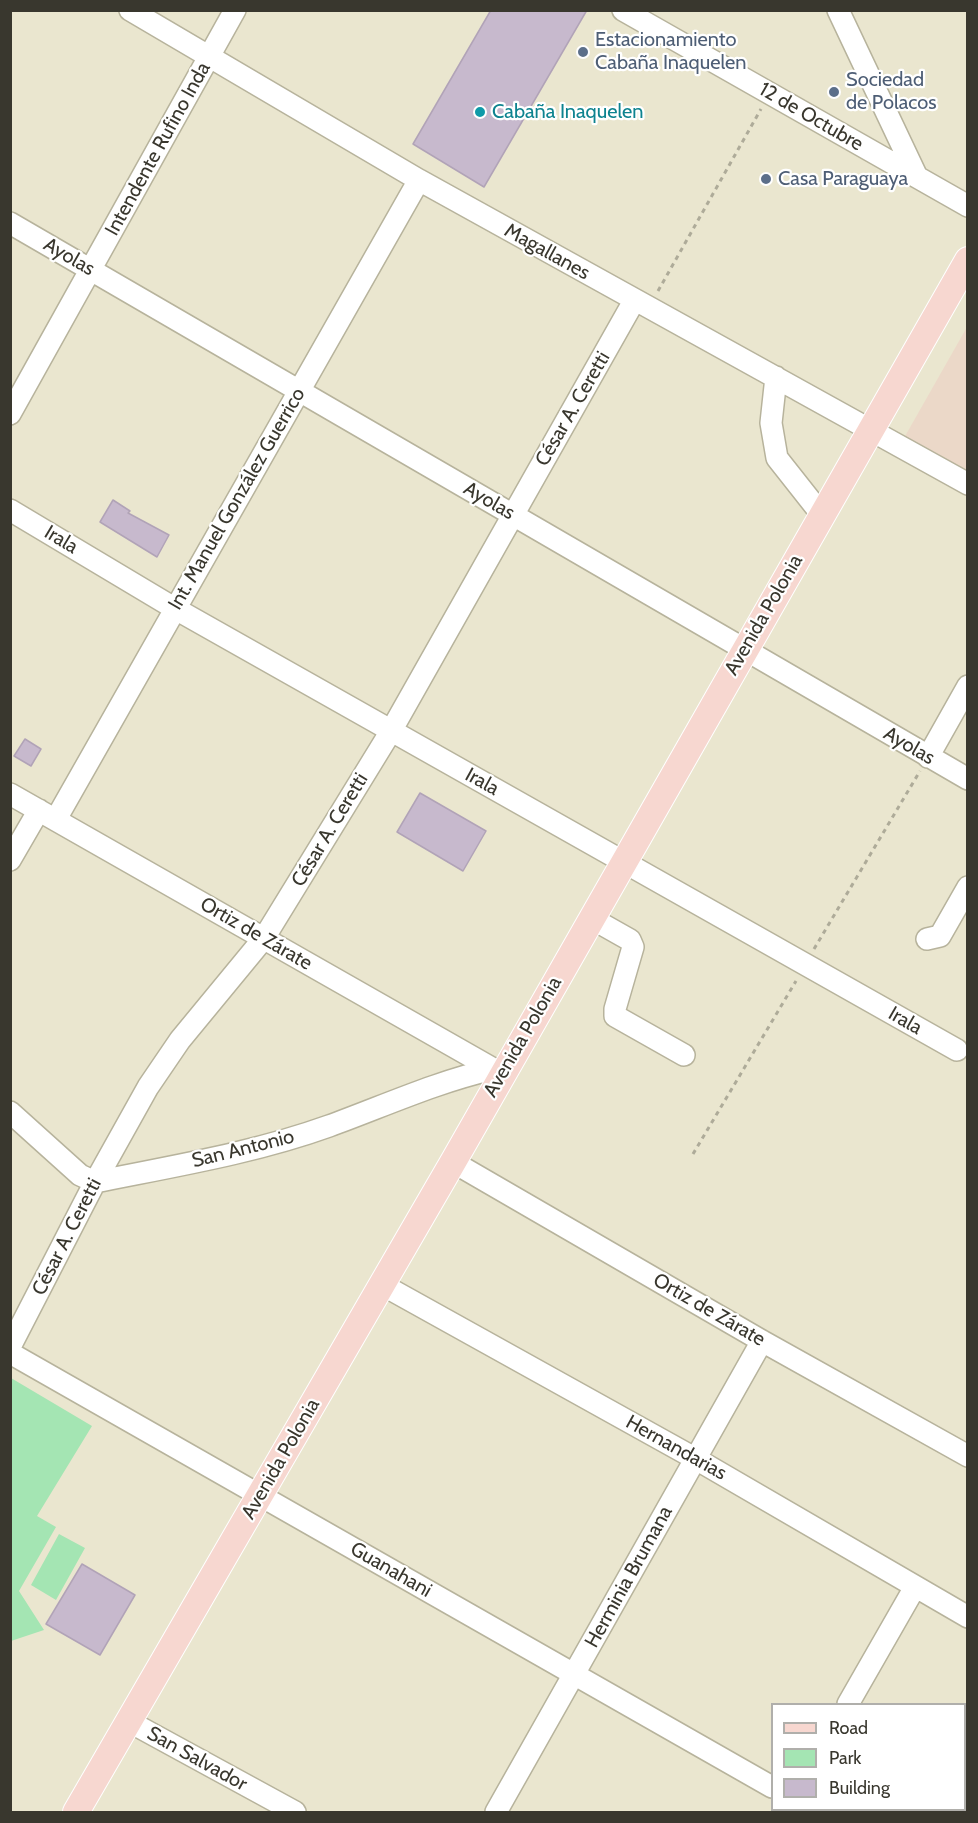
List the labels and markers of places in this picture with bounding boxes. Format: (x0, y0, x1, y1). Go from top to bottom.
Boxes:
place label: Estacionamiento Cabaña Inaquelen (595, 28, 746, 75)
marker: Estacionamiento Cabaña Inaquelen (576, 45, 590, 59)
place label: Sociedad de Polacos (846, 68, 937, 115)
marker: Sociedad de Polacos (827, 85, 841, 99)
place label: Cabaña Inaquelen (492, 100, 643, 124)
marker: Cabaña Inaquelen (473, 105, 487, 119)
place label: Casa Paraguaya (778, 167, 908, 191)
marker: Casa Paraguaya (759, 172, 773, 186)

